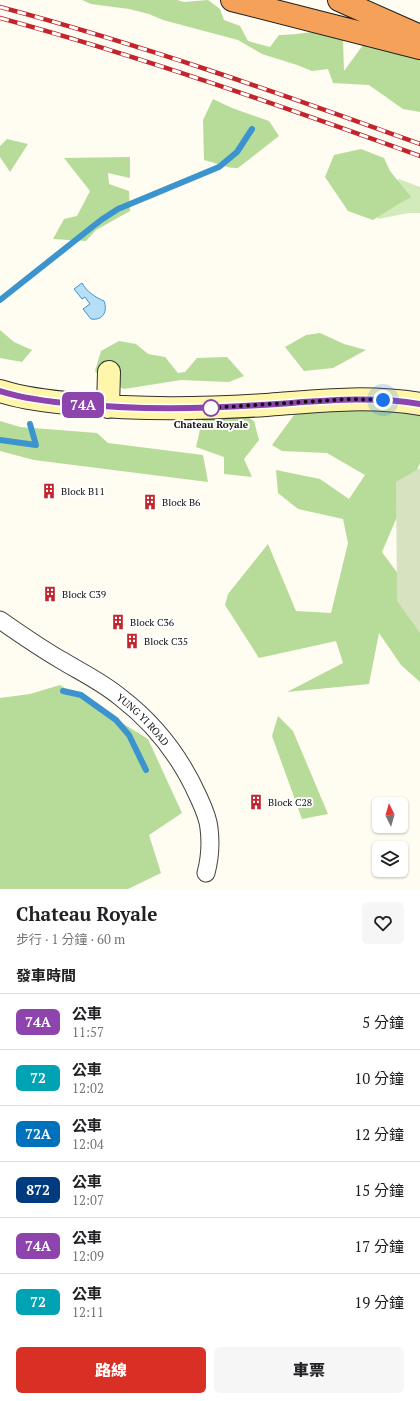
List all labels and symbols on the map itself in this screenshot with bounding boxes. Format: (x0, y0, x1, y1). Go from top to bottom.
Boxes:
your location (373, 390, 393, 410)
line badge: 74A (60, 392, 106, 418)
marker: Chateau Royale (202, 399, 220, 417)
place label: Chateau Royale (174, 418, 249, 431)
building icon: Block B11 (40, 482, 58, 500)
place label: Block B11 (61, 485, 105, 498)
building icon: Block B6 (141, 493, 159, 511)
place label: Block B6 (162, 496, 201, 509)
building icon: Block C39 (41, 585, 59, 603)
place label: Block C39 (62, 588, 106, 601)
building icon: Block C36 (109, 613, 127, 631)
place label: Block C36 (130, 616, 175, 629)
building icon: Block C35 (123, 632, 141, 650)
place label: Block C35 (144, 635, 188, 648)
street label: YUNG YI ROAD (114, 691, 172, 749)
building icon: Block C28 (247, 793, 265, 811)
place label: Block C28 (268, 796, 312, 809)
north arrow (372, 797, 408, 833)

